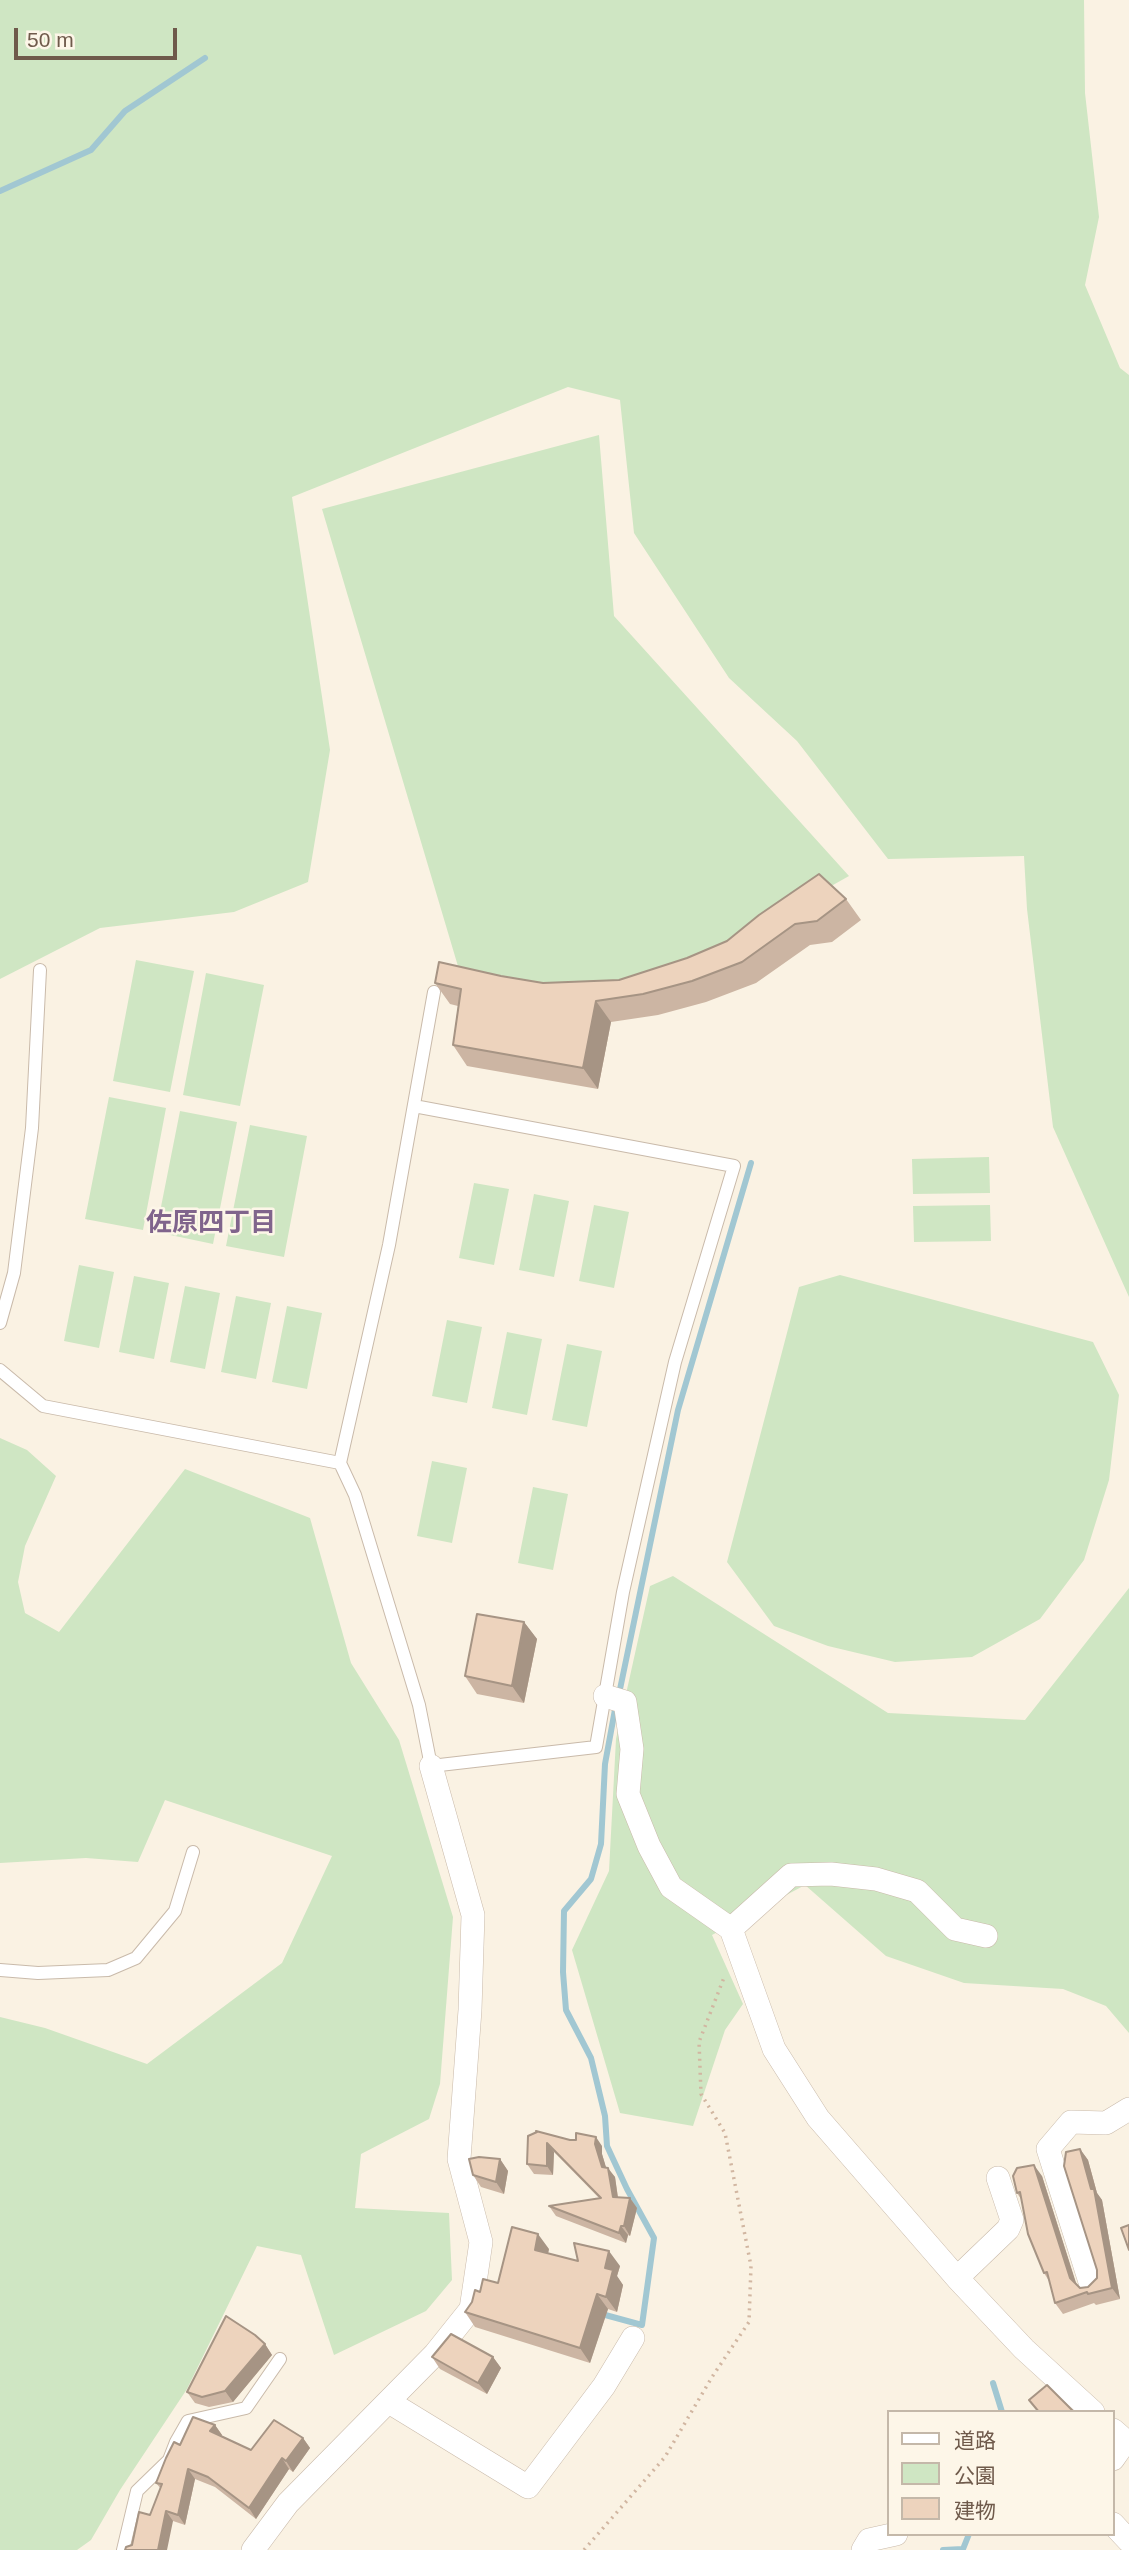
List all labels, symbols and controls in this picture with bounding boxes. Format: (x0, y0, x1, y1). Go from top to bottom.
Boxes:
scale bar (18, 14, 180, 58)
text: 50 m (27, 28, 74, 51)
district label: 佐原四丁目 (146, 1208, 276, 1240)
legend (888, 2410, 1115, 2536)
text: 道路 (954, 2429, 996, 2452)
text: 公園 (954, 2464, 996, 2487)
text: 建物 (954, 2499, 996, 2522)

